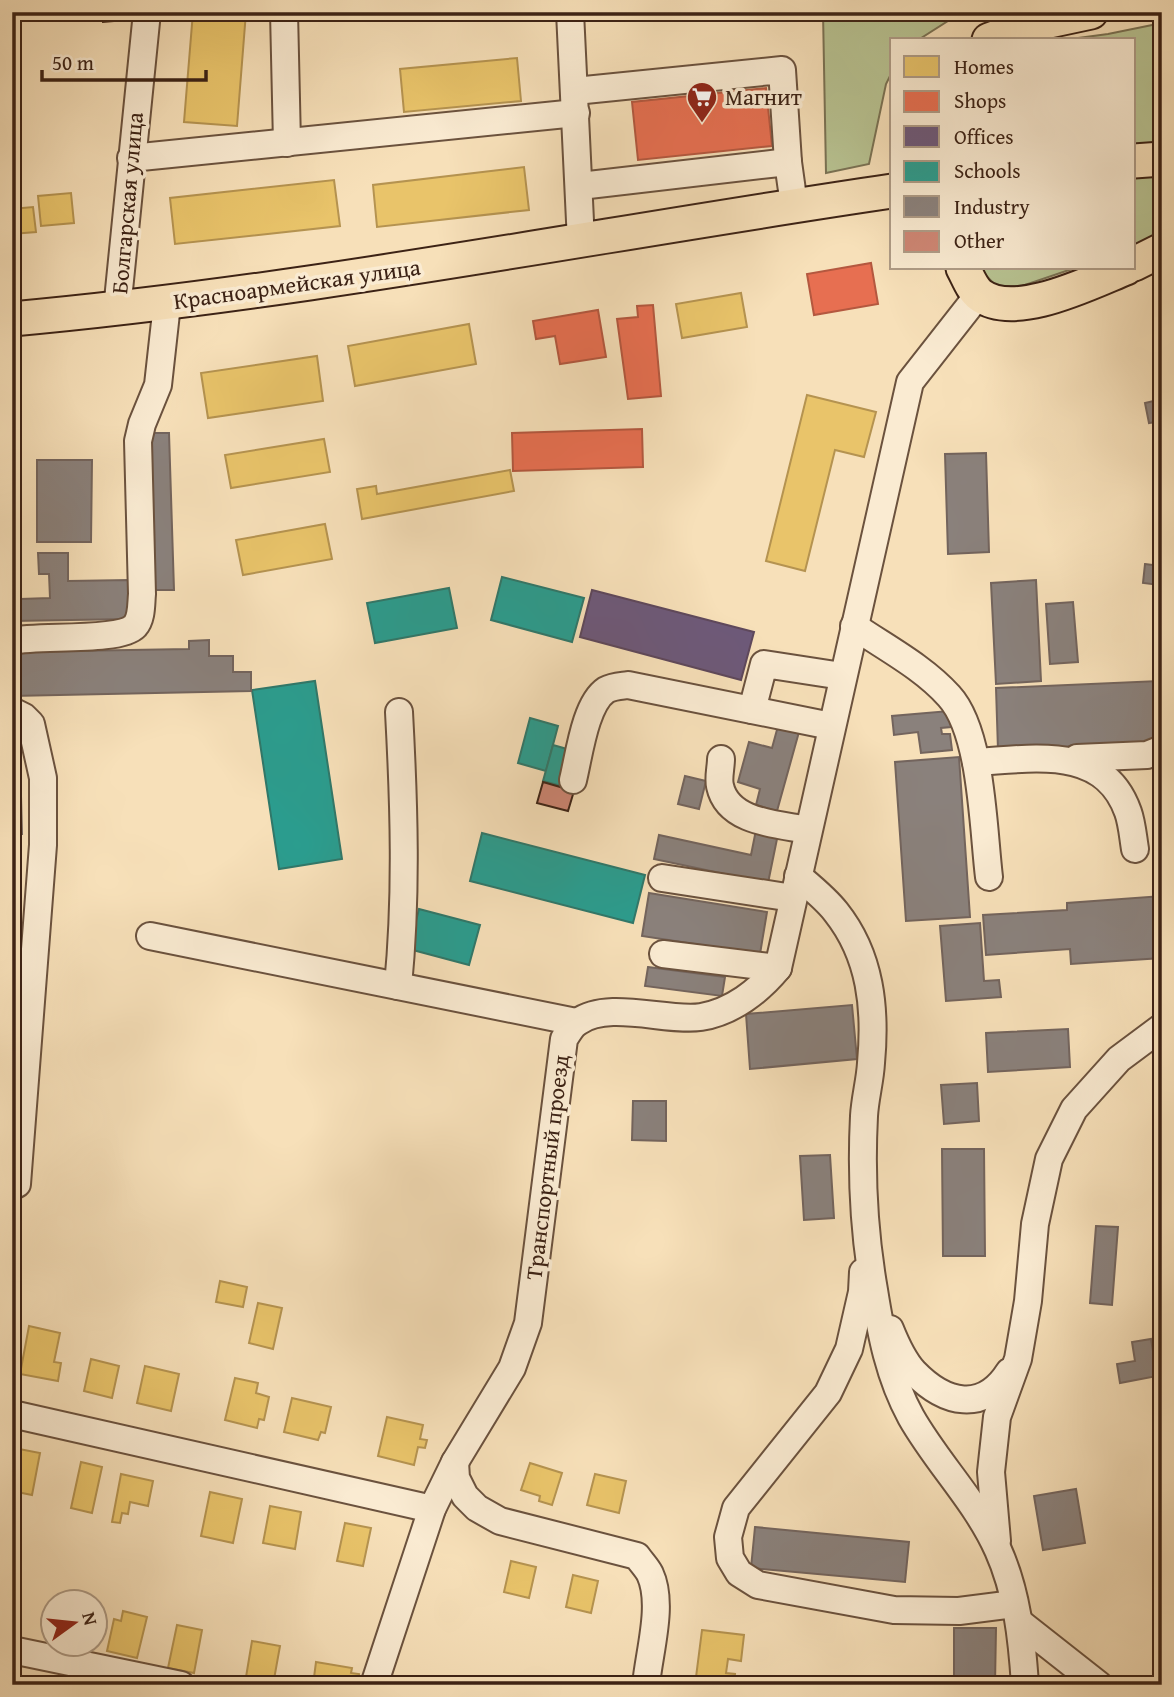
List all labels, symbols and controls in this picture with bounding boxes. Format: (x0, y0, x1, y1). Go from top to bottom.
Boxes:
scale bar (42, 38, 206, 82)
legend (890, 38, 1136, 270)
text: 50 m (52, 47, 94, 78)
text: Homes (954, 51, 1014, 82)
supermarket icon: Магнит (685, 80, 719, 124)
place label: Магнит (725, 80, 802, 113)
text: Shops (954, 85, 1006, 116)
street label: Болгарская улица (102, 111, 151, 295)
text: Offices (954, 121, 1014, 152)
text: Schools (954, 155, 1021, 186)
text: Industry (954, 191, 1030, 222)
text: Other (954, 225, 1005, 256)
street label: Красноармейская улица (171, 250, 423, 317)
street label: Транспортный проезд (516, 1052, 577, 1281)
north arrow (38, 1588, 108, 1658)
text: N (75, 1609, 106, 1629)

